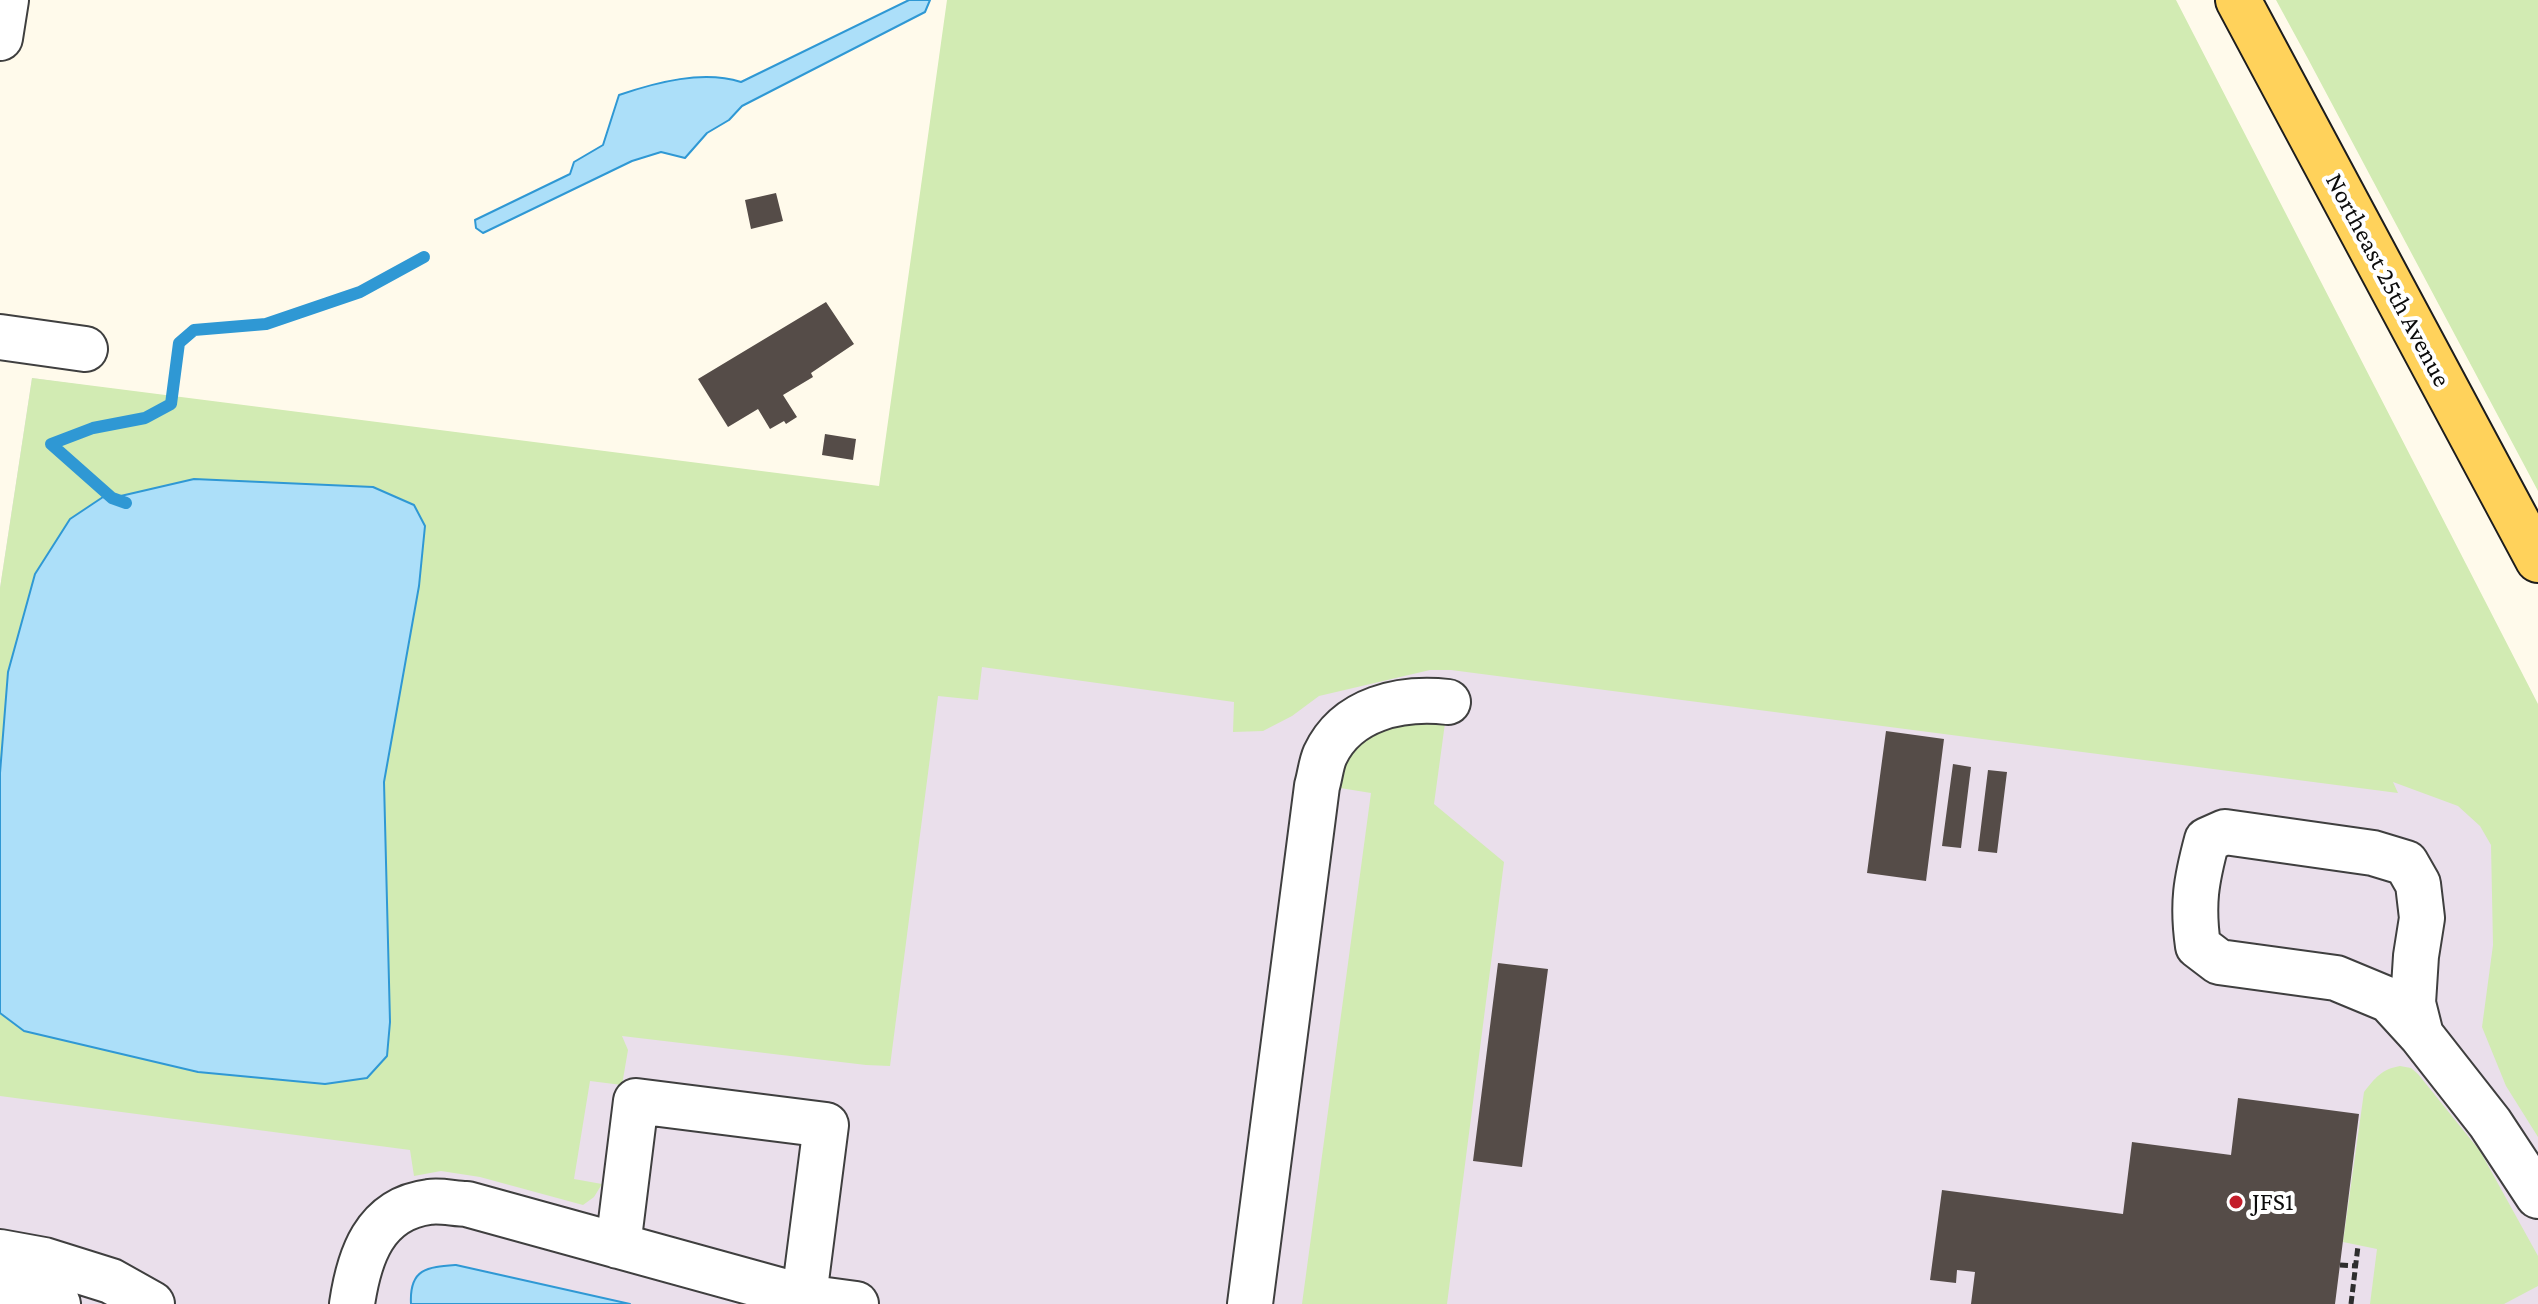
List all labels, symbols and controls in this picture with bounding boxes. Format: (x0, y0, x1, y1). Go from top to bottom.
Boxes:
street label: Northeast 25th Avenue (2319, 168, 2457, 392)
place label: JFS1 (2252, 1186, 2294, 1218)
marker: JFS1 (2227, 1193, 2245, 1211)

